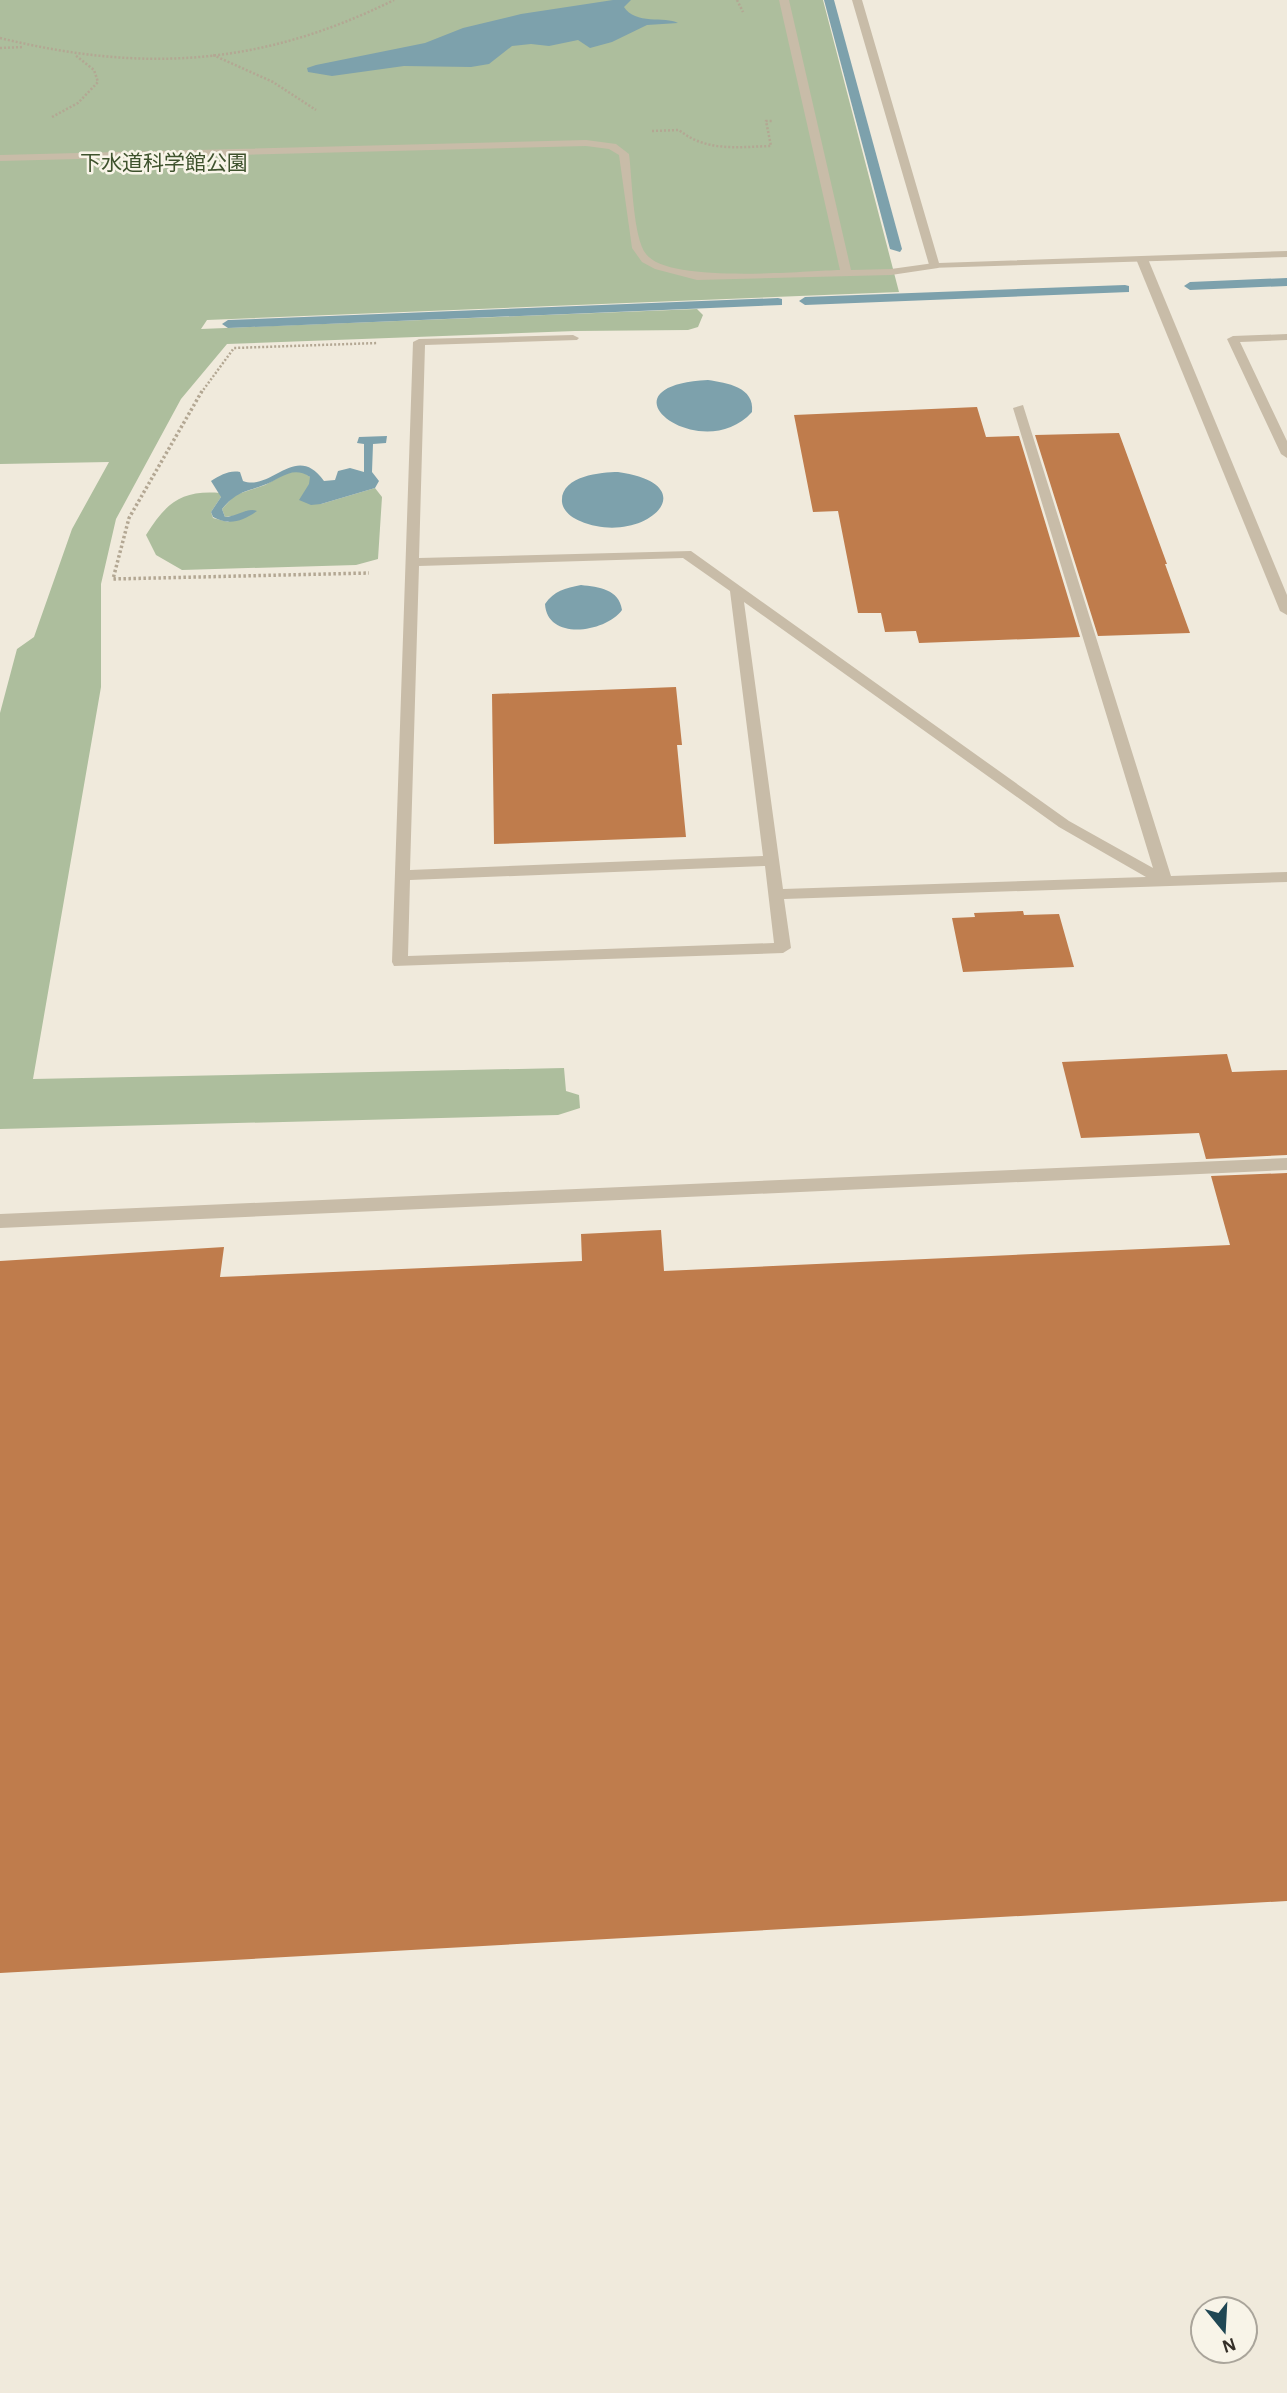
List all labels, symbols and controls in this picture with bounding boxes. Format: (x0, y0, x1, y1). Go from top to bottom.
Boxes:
park label: 下水道科学館公園 (80, 152, 248, 174)
north arrow (1189, 2295, 1259, 2365)
text: N (1220, 2334, 1238, 2356)

